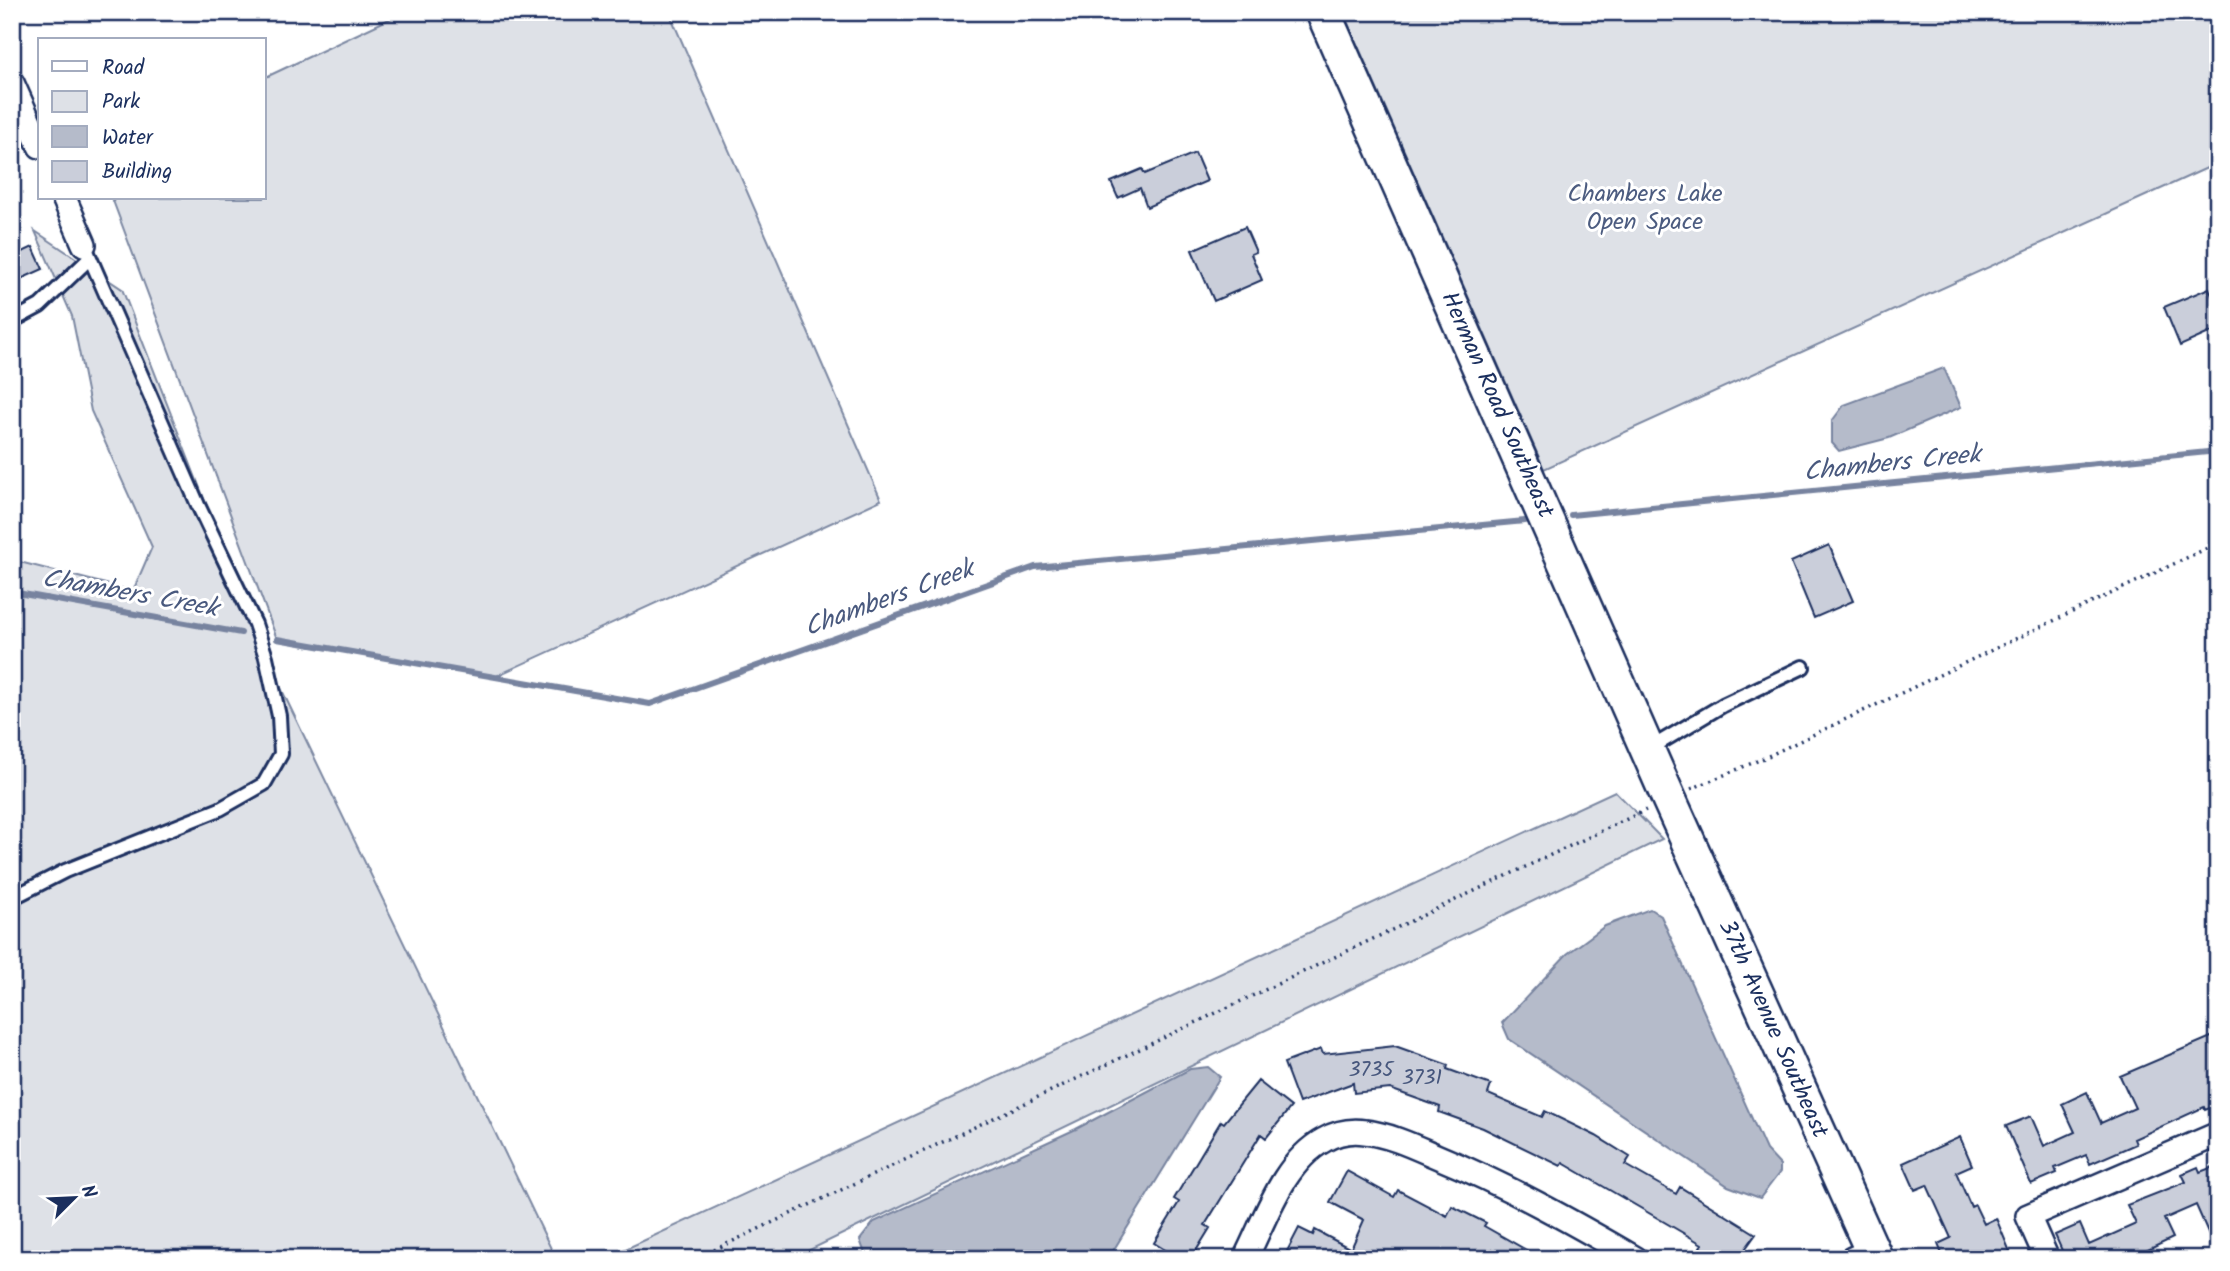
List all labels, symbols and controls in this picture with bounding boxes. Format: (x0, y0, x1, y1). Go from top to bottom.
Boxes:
legend (38, 38, 266, 200)
text: Road (102, 52, 145, 85)
text: Park (102, 86, 140, 119)
text: Water (102, 122, 154, 155)
text: Building (102, 156, 172, 189)
park label: Chambers Lake Open Space (1567, 175, 1723, 242)
street label: Herman Road Southeast (1430, 286, 1565, 525)
water label: Chambers Creek (1801, 433, 1986, 494)
water label: Chambers Creek (798, 548, 983, 649)
water label: Chambers Creek (39, 558, 225, 631)
street label: 37th Avenue Southeast (1707, 913, 1839, 1145)
house number: 3735 (1349, 1054, 1395, 1087)
house number: 3731 (1402, 1062, 1442, 1095)
north arrow (38, 1162, 108, 1232)
text: N (72, 1180, 104, 1203)

